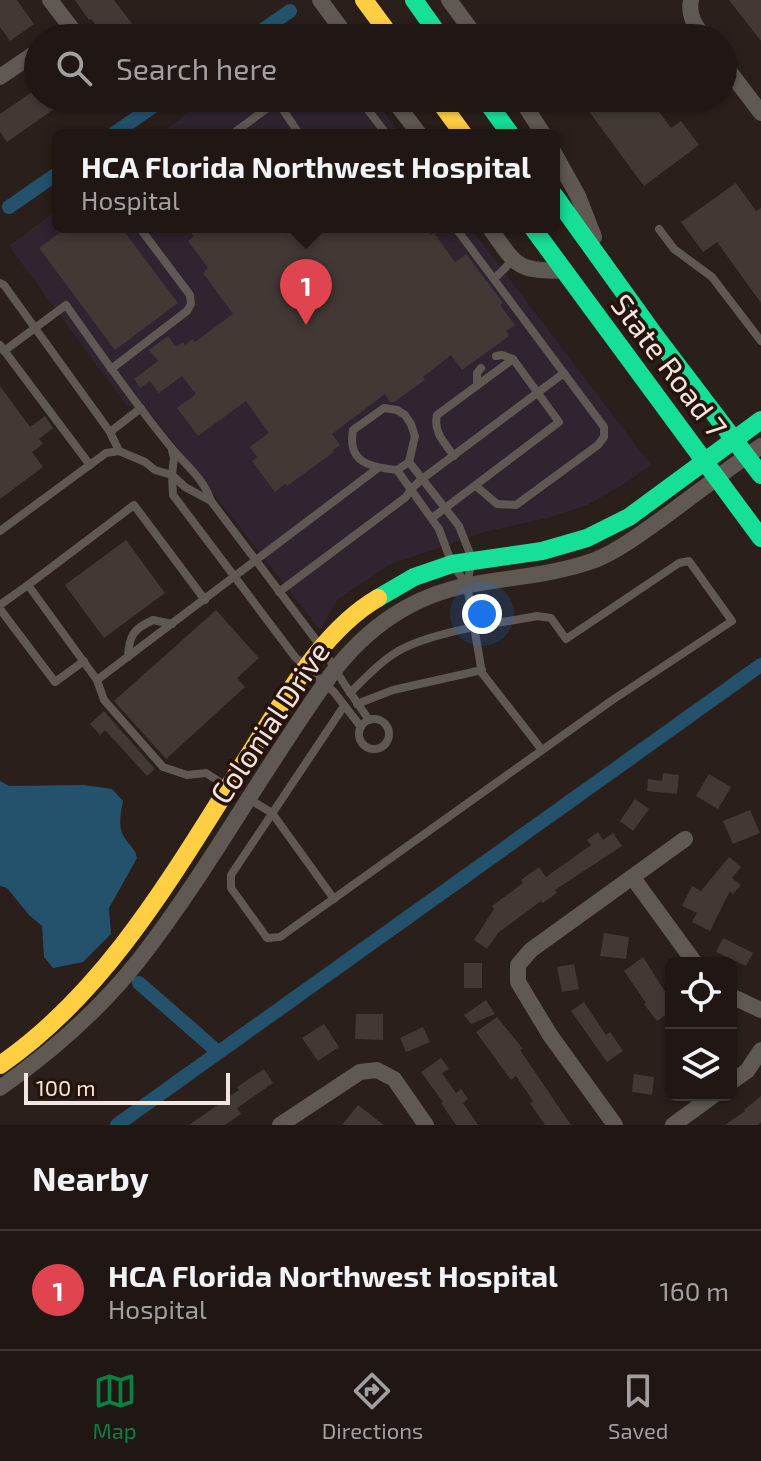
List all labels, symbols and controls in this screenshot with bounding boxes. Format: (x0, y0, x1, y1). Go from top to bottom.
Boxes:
search box (24, 24, 737, 112)
icon: search (52, 46, 96, 90)
text: Search here (116, 50, 277, 86)
popup (52, 129, 560, 233)
text: HCA Florida Northwest Hospital (81, 148, 531, 184)
text: Hospital (81, 184, 180, 215)
pin: 1 (280, 259, 332, 325)
street label: State Road 7 (604, 286, 736, 444)
your location (462, 594, 502, 634)
street label: Colonial Drive (202, 634, 336, 810)
map controls (665, 957, 737, 1101)
button: locate (665, 957, 737, 1029)
button: layers (665, 1029, 737, 1101)
scale bar (24, 1069, 230, 1105)
text: 100 m (36, 1074, 95, 1100)
text: Nearby (32, 1157, 149, 1198)
text: HCA Florida Northwest Hospital (108, 1257, 558, 1293)
text: 1 (52, 1275, 64, 1306)
text: 160 m (660, 1275, 729, 1306)
text: Hospital (108, 1293, 207, 1324)
tab: Map (93, 1369, 137, 1443)
tab: Directions (322, 1369, 423, 1443)
tab: Saved (608, 1369, 668, 1443)

